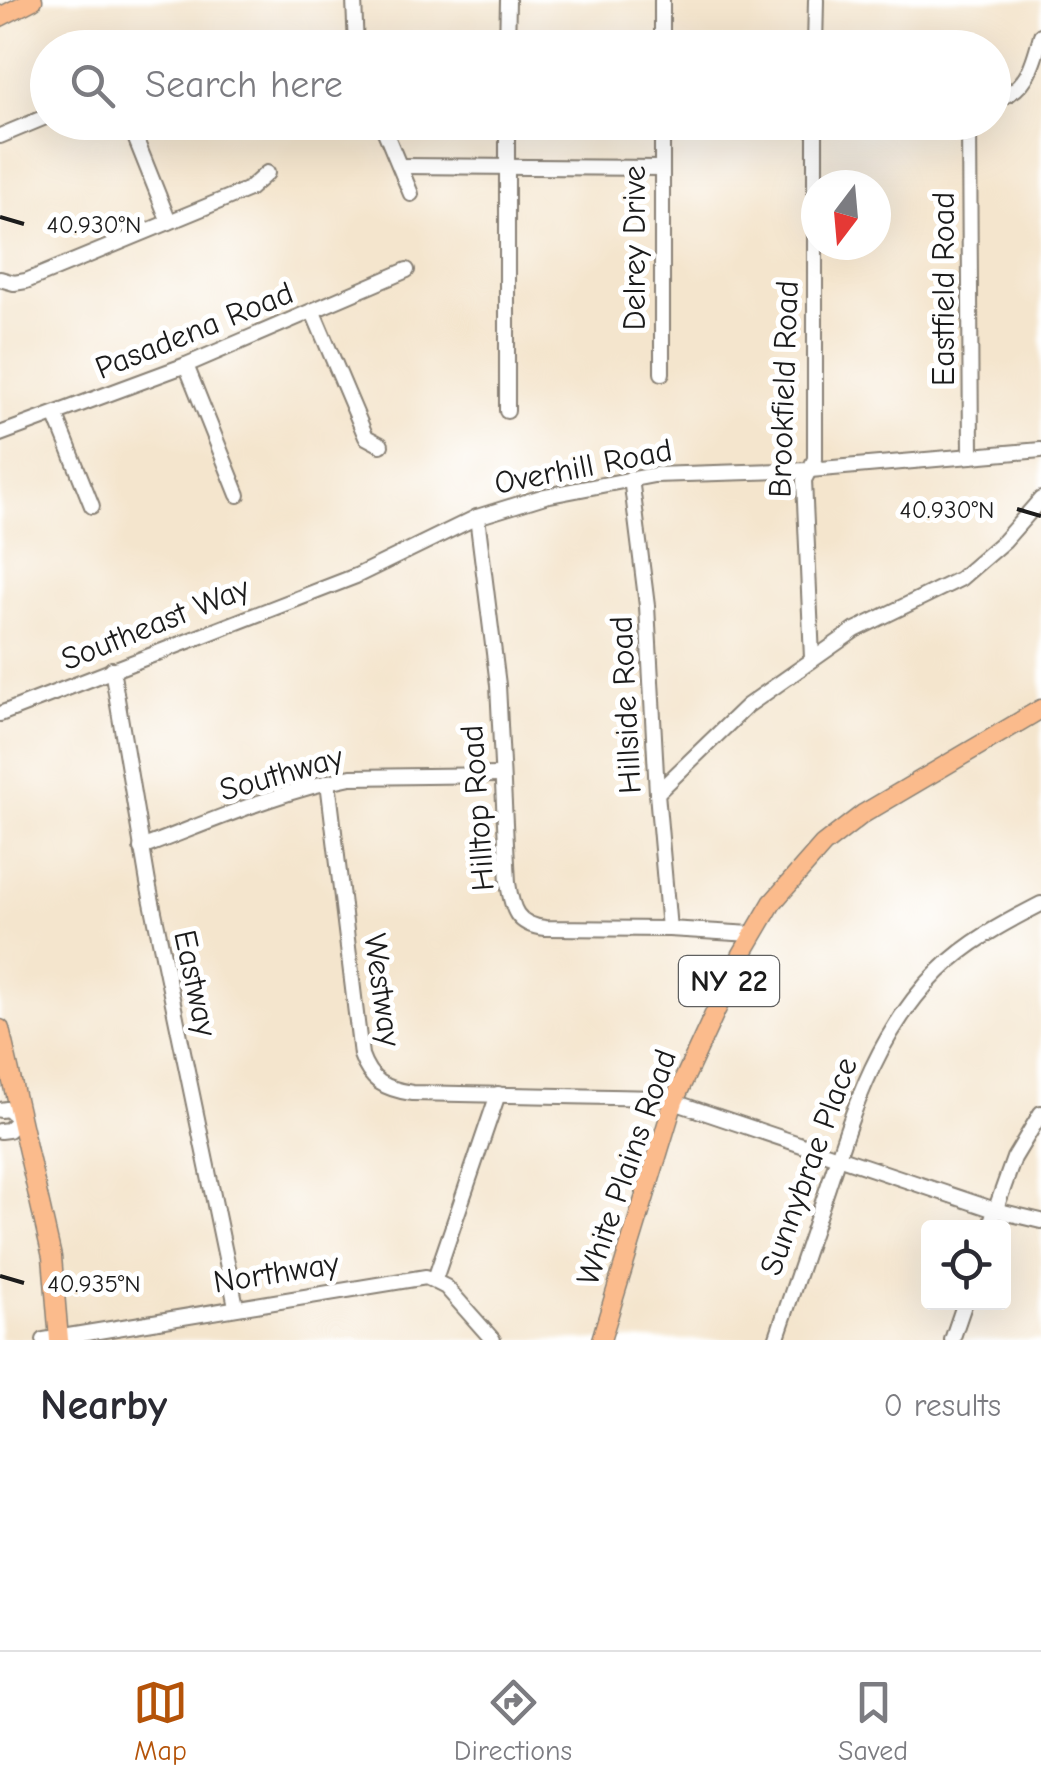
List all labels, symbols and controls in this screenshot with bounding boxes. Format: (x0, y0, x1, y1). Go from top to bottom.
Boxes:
search box (30, 30, 1011, 140)
icon: search (65, 58, 120, 113)
text: Search here (145, 63, 343, 107)
street label: Delrey Drive (616, 165, 653, 331)
north arrow (801, 170, 891, 260)
street label: Eastfield Road (925, 192, 962, 386)
text: 40.930°N (47, 210, 141, 239)
street label: Pasadena Road (90, 274, 298, 387)
street label: Brookfield Road (761, 280, 806, 498)
street label: Overhill Road (491, 431, 675, 502)
text: 40.930°N (900, 495, 994, 524)
street label: Southeast Way (56, 569, 255, 678)
street label: Hillside Road (602, 615, 649, 795)
street label: Hilltop Road (453, 724, 502, 892)
street label: Southway (215, 738, 348, 809)
street label: Eastway (166, 927, 225, 1040)
street label: Westway (356, 931, 409, 1049)
road number: NY 22 (679, 956, 779, 1006)
street label: White Plains Road (569, 1045, 684, 1290)
street label: Sunnybrae Place (752, 1052, 865, 1280)
map controls (921, 1220, 1011, 1310)
button: locate (921, 1220, 1011, 1310)
street label: Northway (211, 1244, 342, 1301)
text: 40.935°N (47, 1269, 141, 1298)
text: Nearby (40, 1381, 167, 1430)
text: 0 results (884, 1387, 1001, 1424)
tab: Map (133, 1675, 188, 1767)
tab: Directions (454, 1675, 572, 1767)
tab: Saved (838, 1675, 908, 1767)

